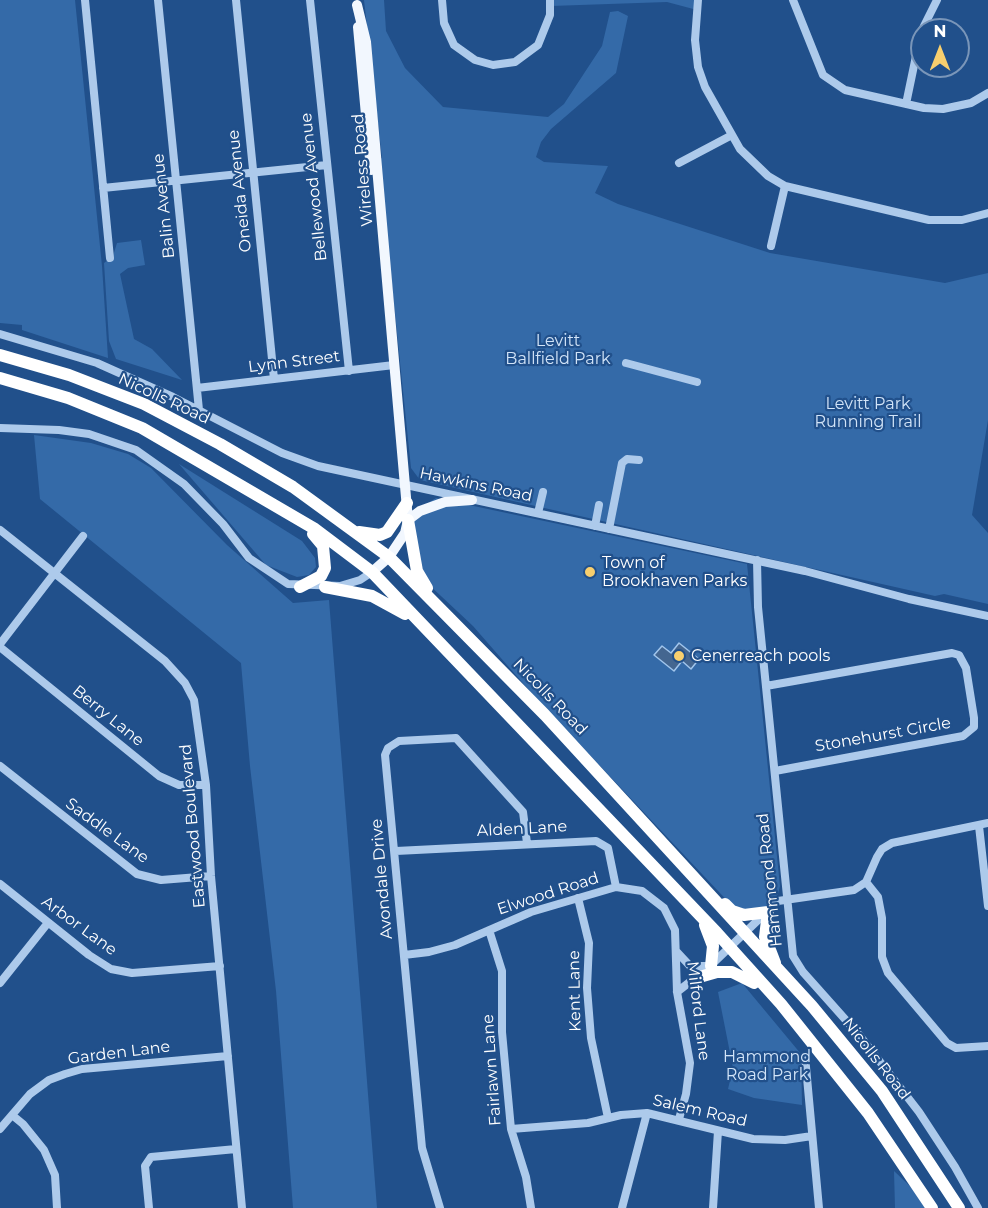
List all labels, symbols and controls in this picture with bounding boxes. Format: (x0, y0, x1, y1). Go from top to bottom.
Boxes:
north arrow (910, 18, 970, 78)
text: N (934, 22, 946, 41)
street label: Bellewood Avenue (297, 112, 331, 262)
street label: Wireless Road (348, 113, 378, 227)
street label: Oneida Avenue (224, 129, 256, 253)
street label: Balin Avenue (149, 153, 179, 259)
park label: Levitt Ballfield Park (505, 331, 611, 369)
street label: Lynn Street (247, 347, 341, 377)
street label: Nicolls Road (115, 369, 213, 429)
park label: Levitt Park Running Trail (815, 394, 921, 432)
street label: Hawkins Road (418, 464, 534, 506)
place label: Town of Brookhaven Parks (602, 553, 747, 591)
marker: Town of Brookhaven Parks (583, 565, 597, 579)
place label: Cenerreach pools (691, 646, 830, 666)
marker: Cenerreach pools (672, 649, 686, 663)
street label: Nicolls Road (509, 655, 591, 739)
street label: Berry Lane (68, 681, 148, 751)
street label: Stonehurst Circle (814, 714, 952, 756)
street label: Eastwood Boulevard (176, 743, 210, 909)
street label: Saddle Lane (62, 794, 152, 868)
street label: Hammond Road (753, 812, 787, 948)
street label: Alden Lane (476, 817, 568, 841)
street label: Avondale Drive (367, 818, 397, 940)
street label: Elwood Road (495, 869, 601, 919)
street label: Arbor Lane (38, 892, 120, 960)
street label: Kent Lane (565, 950, 585, 1032)
street label: Milford Lane (682, 960, 714, 1062)
street label: Fairlawn Lane (479, 1014, 505, 1126)
street label: Nicolls Road (838, 1014, 914, 1104)
street label: Garden Lane (67, 1037, 171, 1069)
park label: Hammond Road Park (723, 1047, 811, 1085)
street label: Salem Road (651, 1091, 749, 1131)

